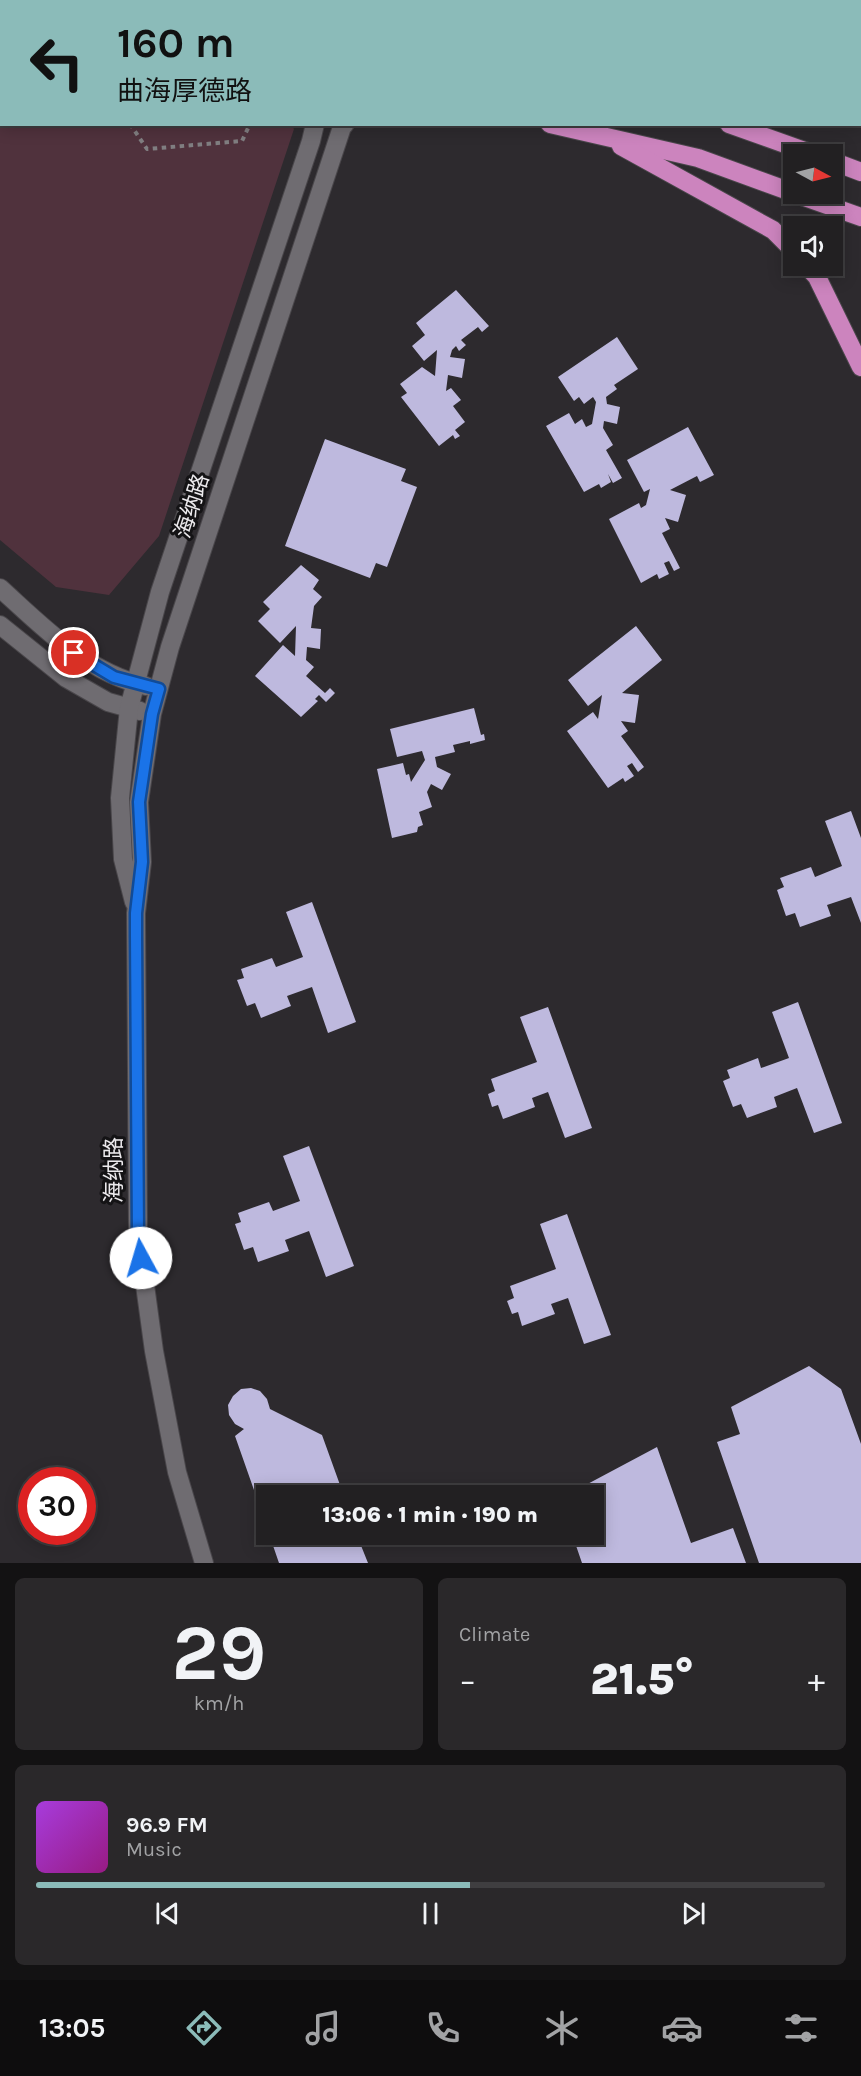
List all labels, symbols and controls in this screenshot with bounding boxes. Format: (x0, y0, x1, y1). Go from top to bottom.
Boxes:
text: 160 m (117, 18, 235, 68)
icon: left (18, 24, 96, 102)
text: 曲海厚德路 (117, 75, 252, 107)
north arrow (783, 144, 843, 204)
map controls (783, 144, 843, 276)
button: sound (783, 216, 843, 276)
street label: 海纳路 (169, 471, 215, 541)
pin (48, 627, 99, 678)
icon: arrive (57, 636, 90, 669)
street label: 海纳路 (101, 1137, 127, 1203)
position arrow (109, 1226, 173, 1290)
speed limit sign: 30 (18, 1467, 96, 1545)
text: 13:06 · 1 min · 190 m (322, 1502, 538, 1528)
text: 29 (172, 1607, 266, 1699)
text: Climate (459, 1623, 530, 1646)
text: 21.5° (590, 1653, 694, 1705)
text: − (459, 1661, 476, 1699)
text: + (808, 1661, 825, 1699)
text: km/h (194, 1692, 244, 1715)
text: 96.9 FM (126, 1812, 208, 1838)
text: Music (126, 1838, 182, 1861)
icon: previous (151, 1897, 184, 1930)
icon: pause (414, 1897, 447, 1930)
icon: next (677, 1897, 710, 1930)
icon: directions (183, 2007, 225, 2049)
icon: music (302, 2007, 344, 2049)
icon: phone (422, 2007, 464, 2049)
icon: climate (541, 2007, 583, 2049)
icon: car (661, 2007, 703, 2049)
icon: filters (780, 2007, 822, 2049)
text: 13:05 (39, 2012, 105, 2044)

